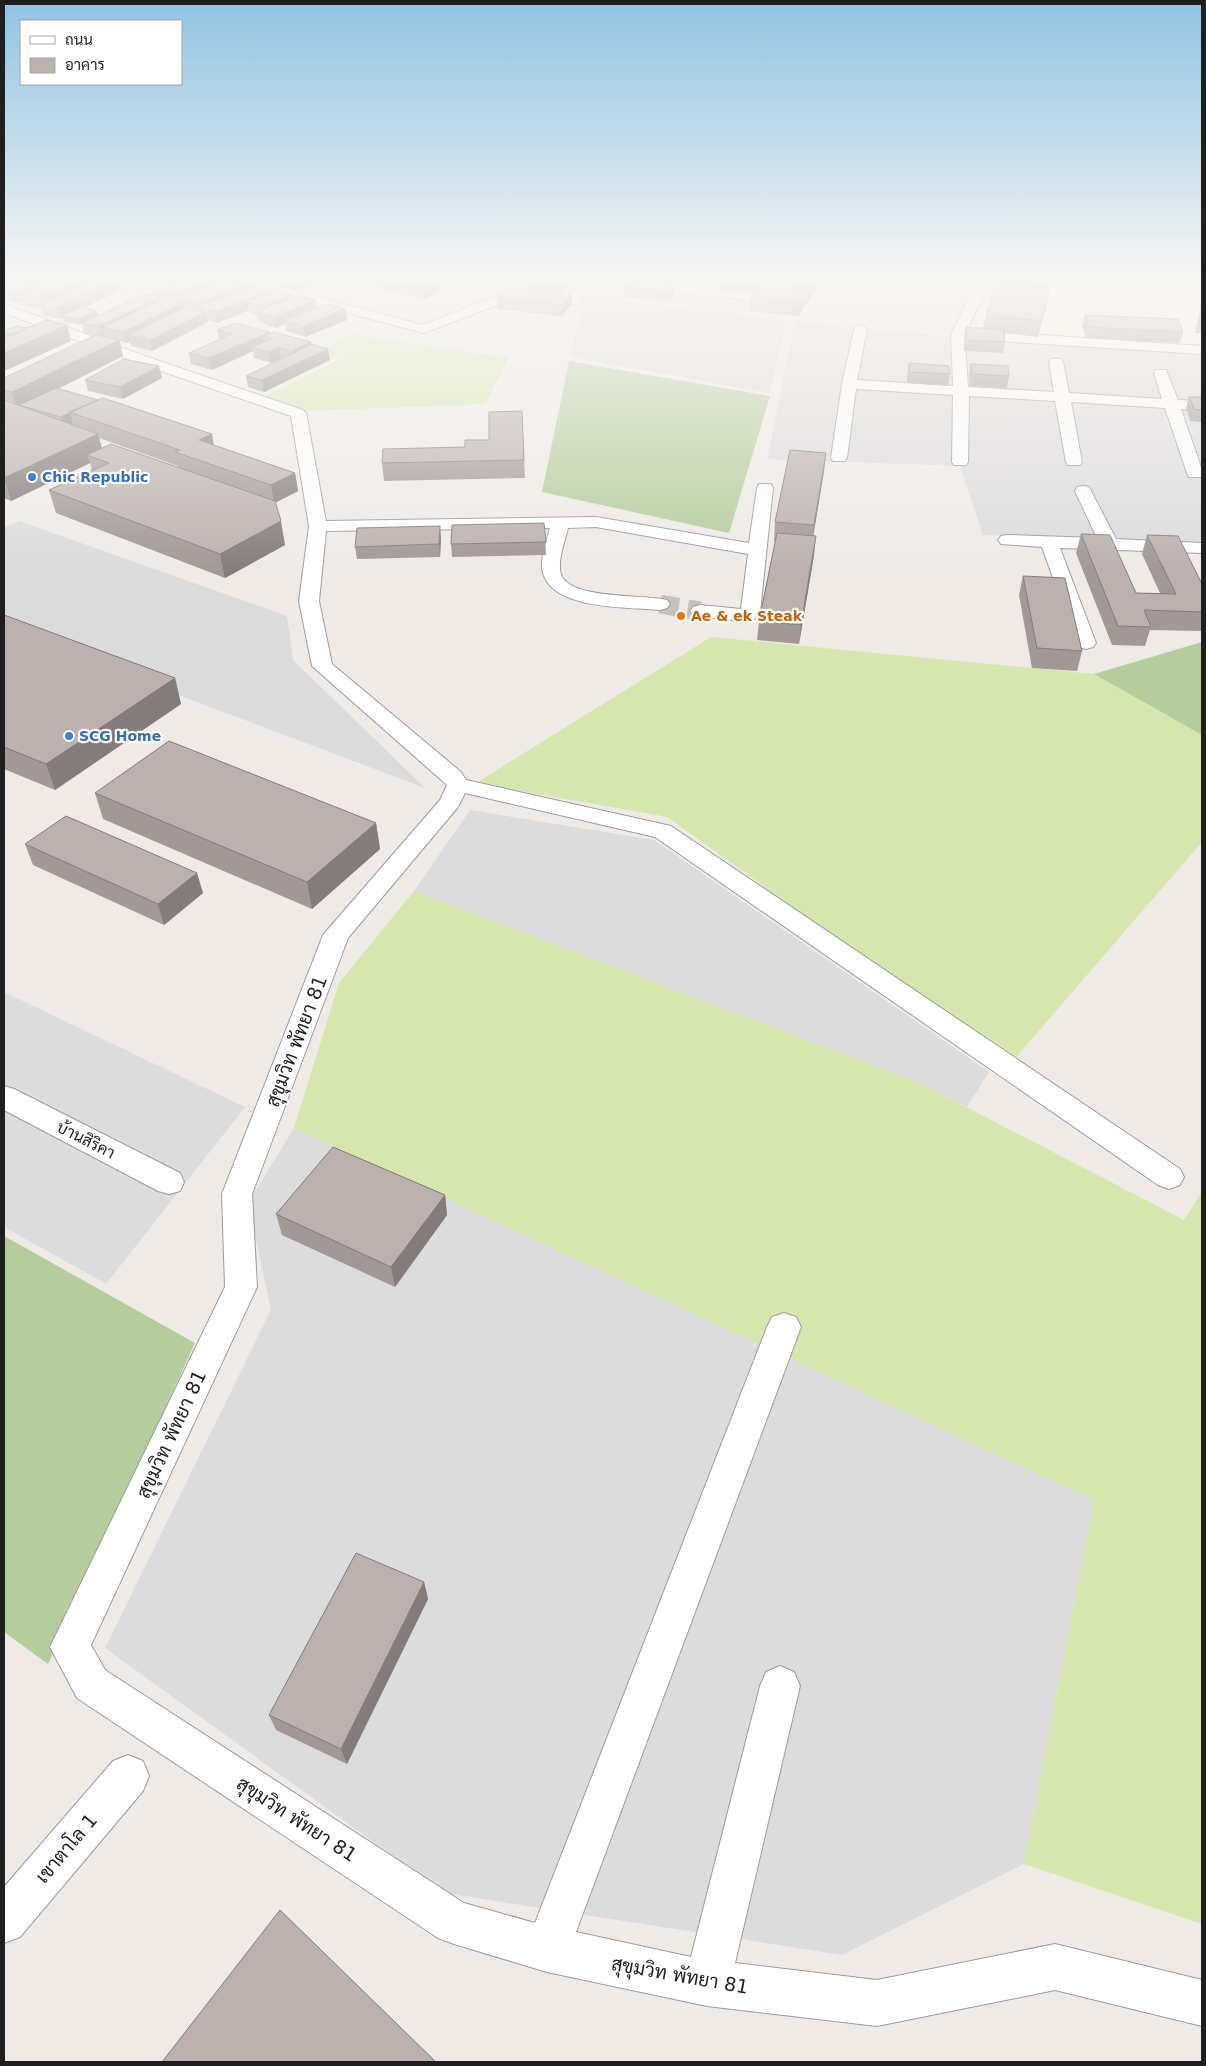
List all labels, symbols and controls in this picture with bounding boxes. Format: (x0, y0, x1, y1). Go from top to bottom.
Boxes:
legend (20, 20, 182, 85)
text: ถนน (65, 31, 93, 49)
text: อาคาร (65, 56, 105, 74)
place label: Chic Republic (42, 469, 148, 485)
marker: Chic Republic (26, 471, 38, 483)
place label: Ae & ek Steak (691, 608, 803, 624)
marker: Ae & ek Steak (675, 610, 687, 622)
place label: SCG Home (79, 728, 161, 744)
marker: SCG Home (63, 730, 75, 742)
street label: สุขุมวิท พัทยา 81 (261, 972, 333, 1110)
street label: บ้านสิริคา (54, 1116, 119, 1163)
street label: สุขุมวิท พัทยา 81 (132, 1367, 212, 1502)
street label: สุขุมวิท พัทยา 81 (232, 1772, 361, 1868)
street label: เขาตาโล 1 (30, 1808, 101, 1887)
street label: สุขุมวิท พัทยา 81 (609, 1952, 750, 2000)

